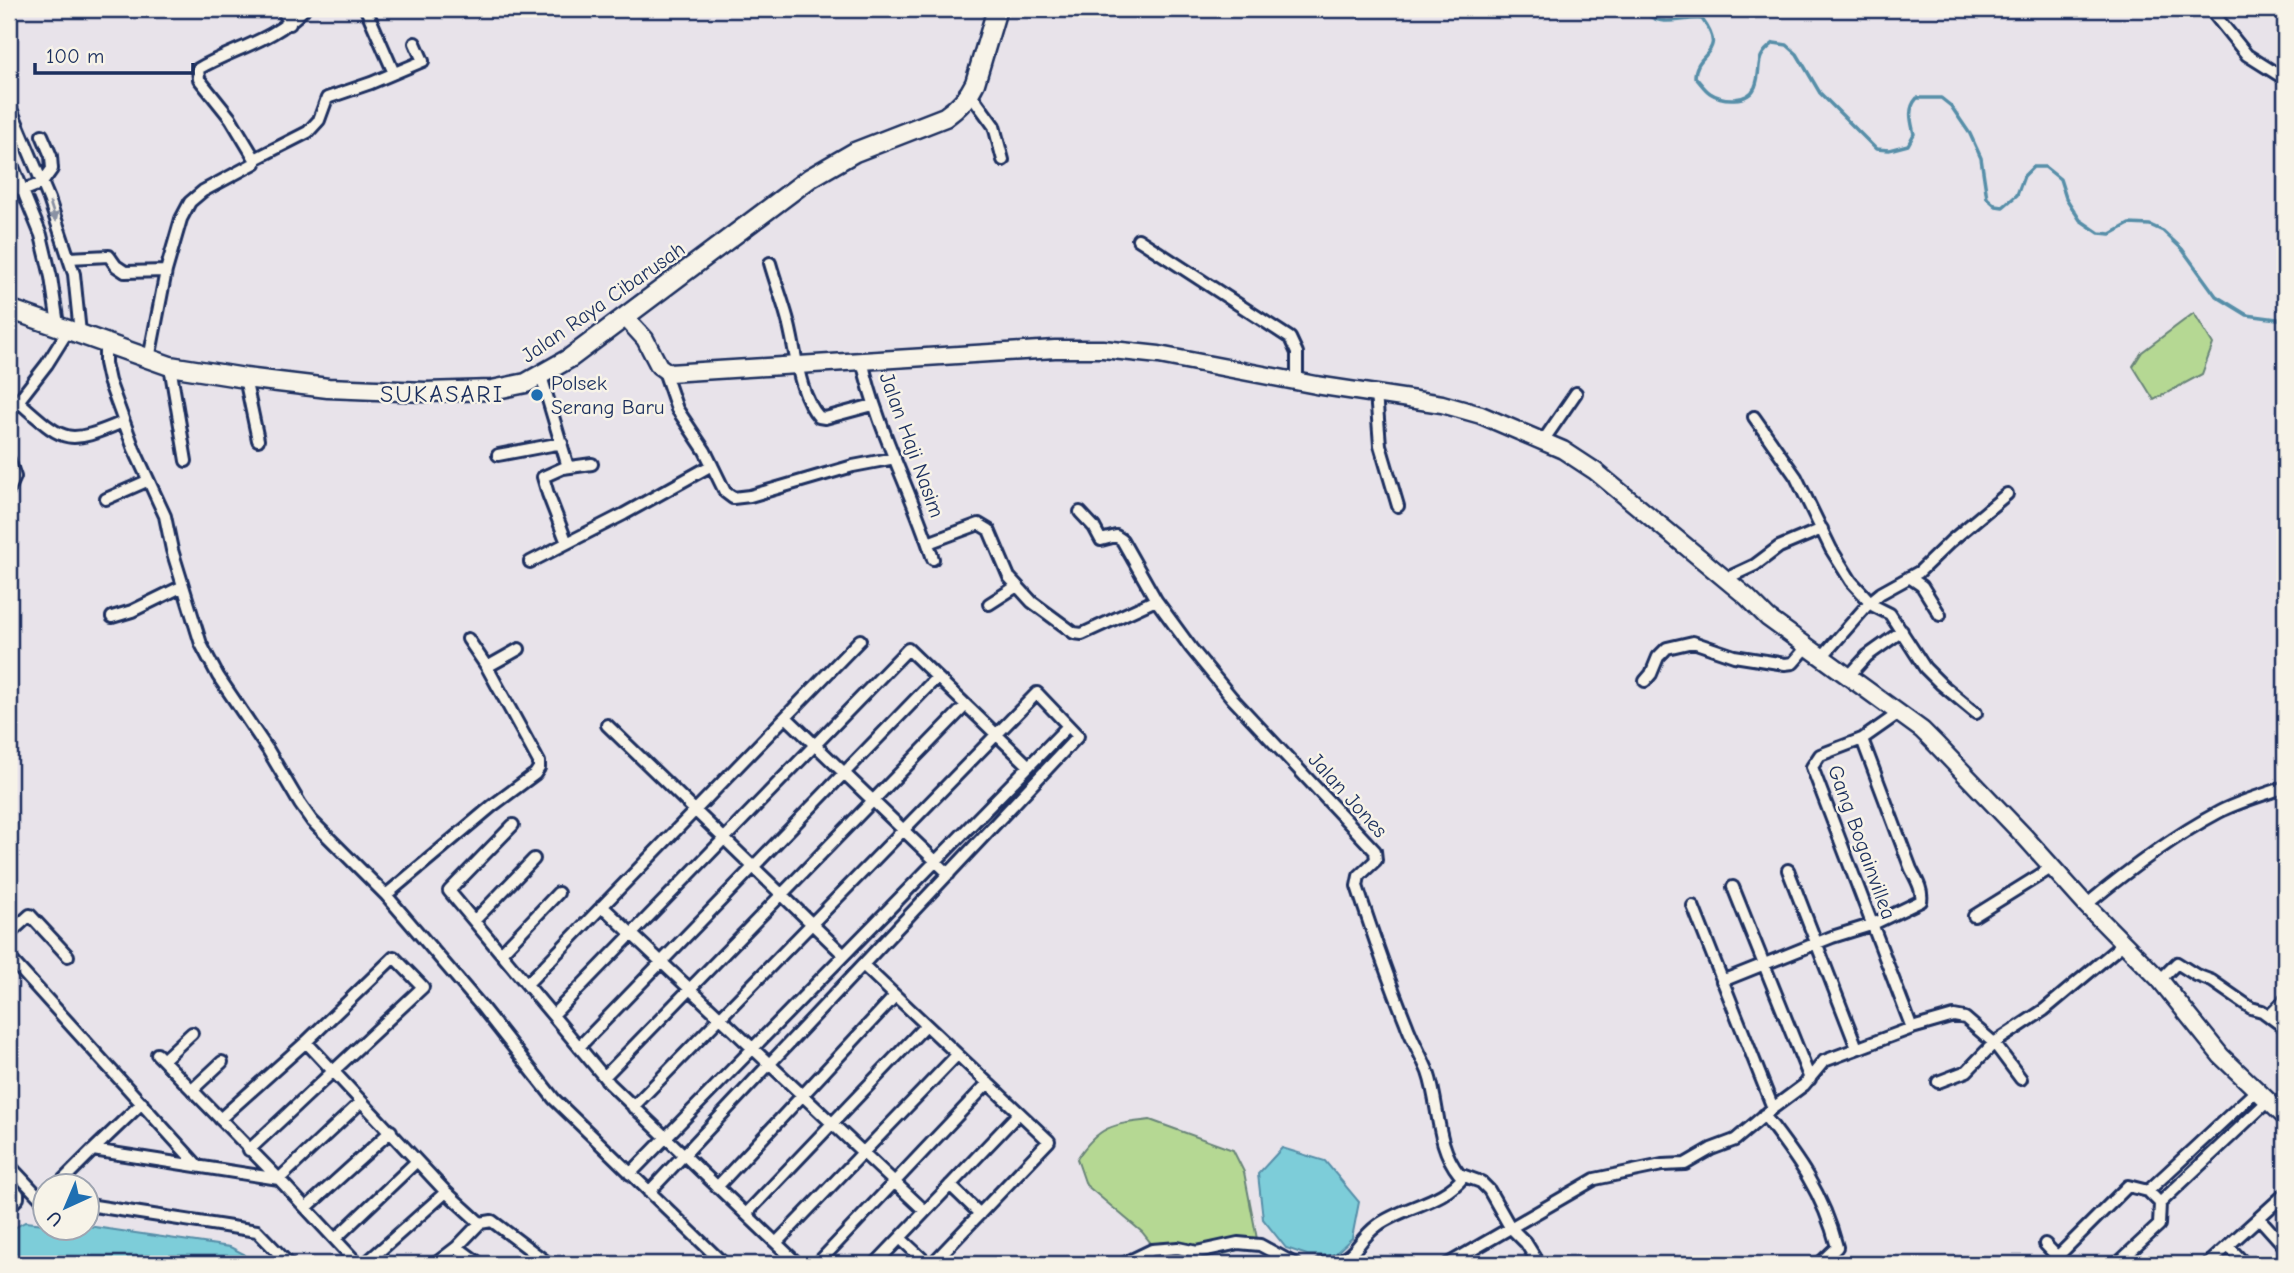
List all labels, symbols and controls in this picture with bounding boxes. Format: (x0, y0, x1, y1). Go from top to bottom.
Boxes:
scale bar (35, 32, 192, 76)
text: 100 m (46, 44, 104, 68)
one-way arrow (48, 202, 59, 223)
street label: Jalan Raya Cibarusah (517, 237, 689, 367)
street label: Jalan Haji Nasim (875, 369, 949, 521)
place label: Polsek Serang Baru (551, 371, 665, 419)
district label: SUKASARI (380, 380, 504, 408)
marker: Polsek Serang Baru (529, 387, 545, 403)
street label: Jalan Jones (1304, 748, 1392, 842)
street label: Gang Bogainvillea (1823, 762, 1901, 922)
north arrow (32, 1172, 102, 1242)
text: U (43, 1206, 67, 1231)

